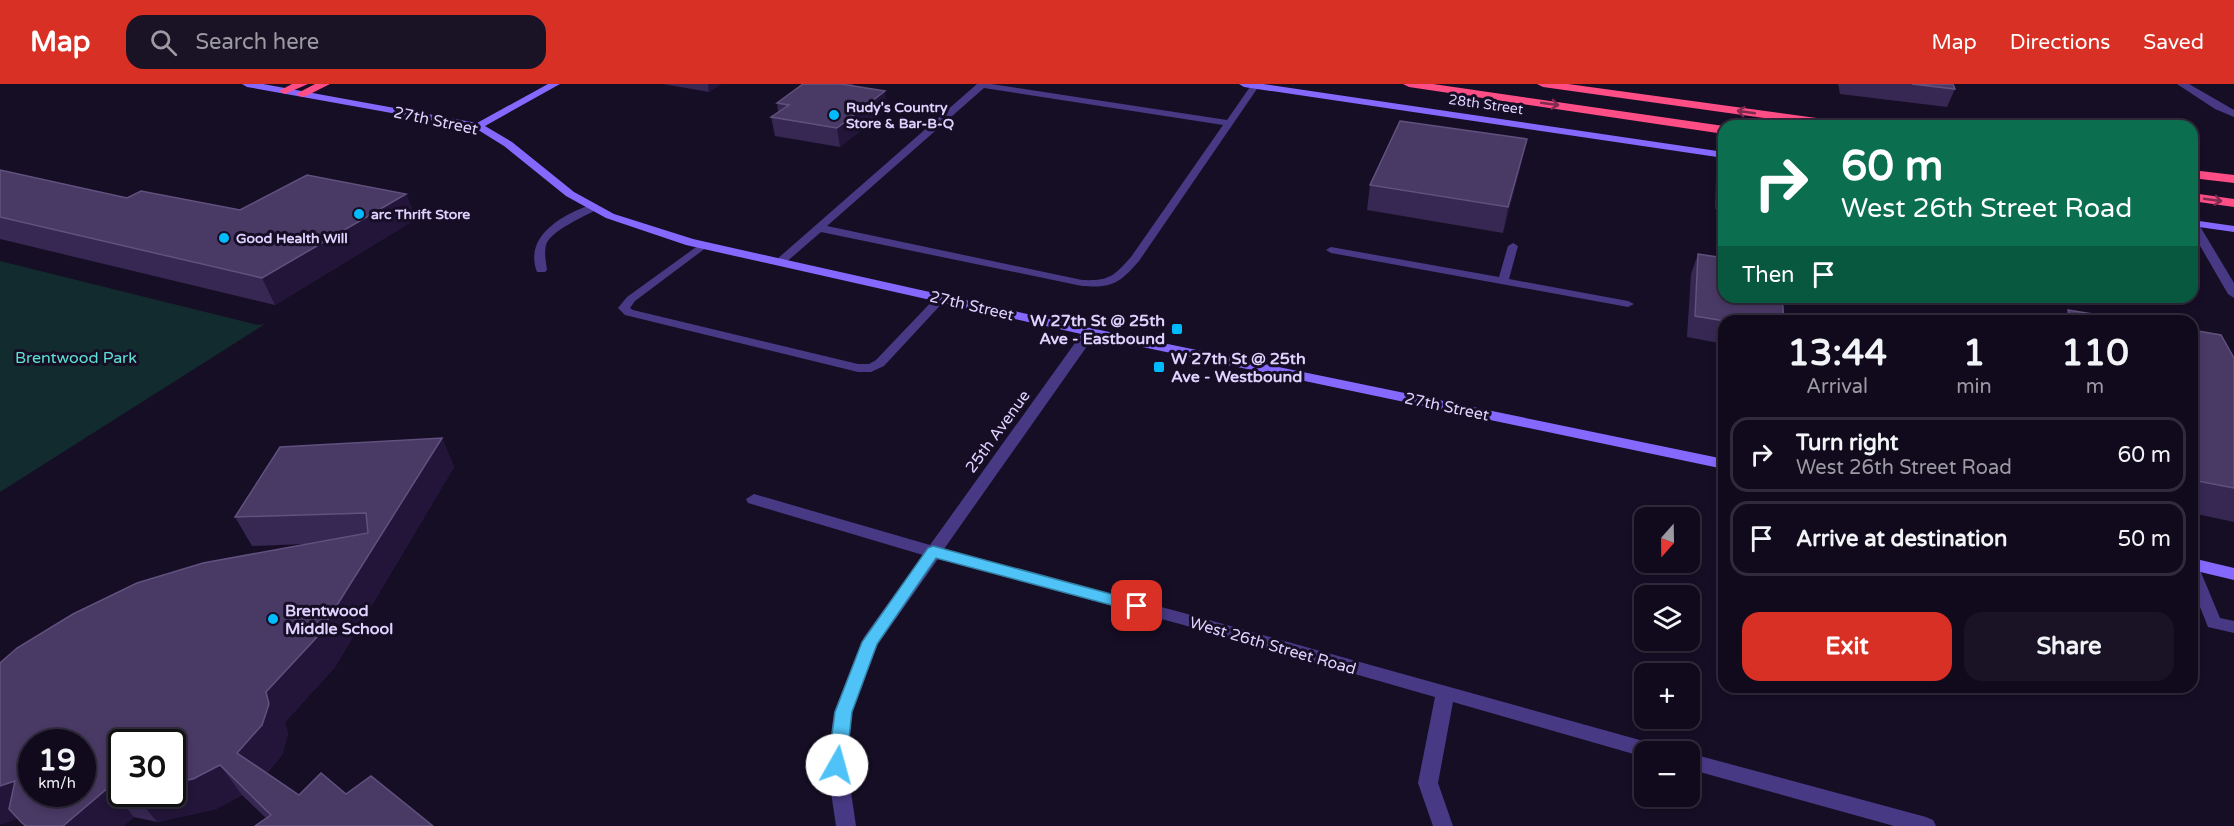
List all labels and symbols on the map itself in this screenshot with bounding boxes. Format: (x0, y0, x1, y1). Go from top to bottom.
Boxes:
street label: 28th Street (1448, 91, 1525, 118)
place label: Rudy's Country Store & Bar-B-Q (846, 99, 954, 132)
one-way arrow (1540, 99, 1560, 110)
street label: 27th Street (392, 102, 480, 140)
one-way arrow (1737, 107, 1756, 118)
marker: Rudy's Country Store & Bar-B-Q (827, 108, 841, 122)
one-way arrow (2202, 195, 2222, 206)
place label: arc Thrift Store (371, 206, 470, 223)
marker: arc Thrift Store (352, 207, 366, 221)
place label: Good Health Will (236, 230, 348, 247)
marker: Good Health Will (217, 231, 231, 245)
street label: 27th Street (928, 287, 1016, 325)
place label: W 27th St @ 25th Ave - Eastbound (1030, 311, 1165, 349)
marker: W 27th St @ 25th Ave - Eastbound (1170, 322, 1184, 336)
park label: Brentwood Park (15, 348, 137, 368)
place label: W 27th St @ 25th Ave - Westbound (1171, 349, 1306, 387)
marker: W 27th St @ 25th Ave - Westbound (1152, 360, 1166, 374)
street label: 25th Avenue (961, 386, 1035, 477)
street label: 27th Street (1403, 388, 1491, 426)
north arrow (1634, 507, 1700, 573)
pin (1111, 580, 1162, 631)
place label: Brentwood Middle School (285, 601, 393, 639)
marker: Brentwood Middle School (266, 612, 280, 626)
street label: West 26th Street Road (1187, 613, 1358, 679)
speed limit sign: 30 (108, 729, 186, 807)
position arrow (805, 733, 869, 797)

